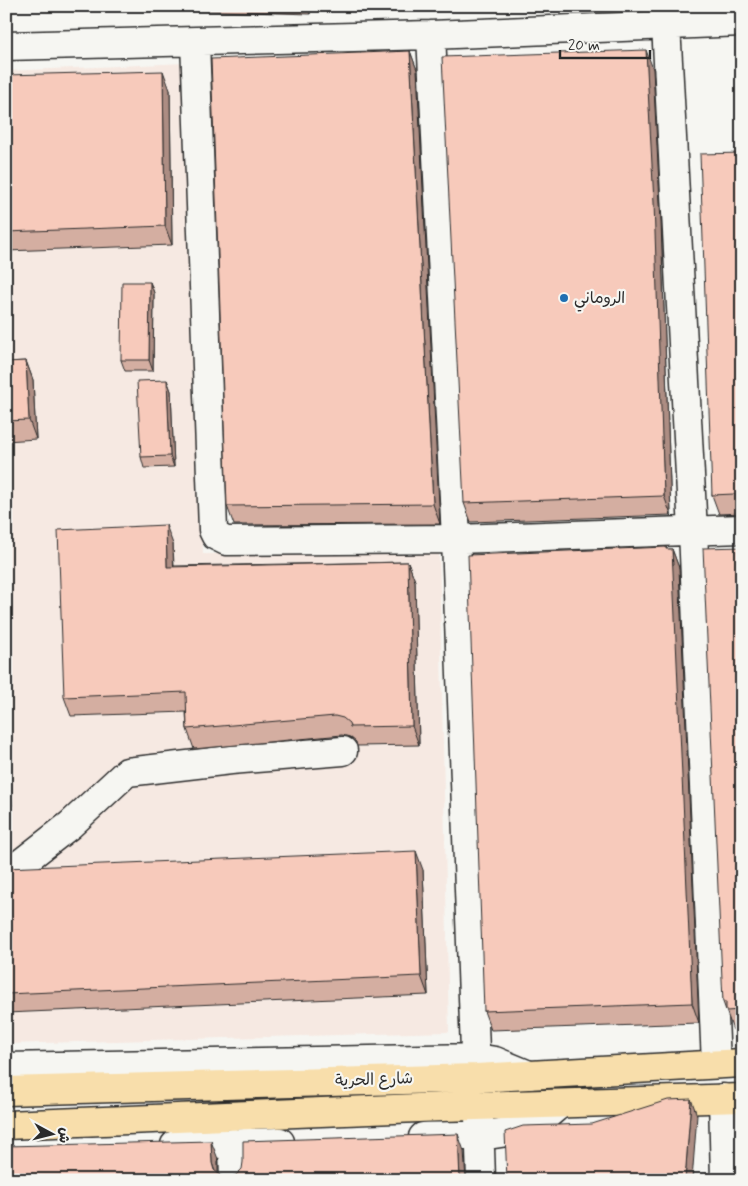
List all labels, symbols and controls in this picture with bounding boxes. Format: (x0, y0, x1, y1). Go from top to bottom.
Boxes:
scale bar (560, 28, 650, 60)
text: 20 m (568, 36, 600, 56)
place label: الروماني (574, 288, 625, 312)
marker: الروماني (558, 292, 570, 304)
street label: شارع الحرية (335, 1068, 413, 1092)
north arrow (28, 1108, 78, 1158)
text: ش (54, 1127, 74, 1144)

